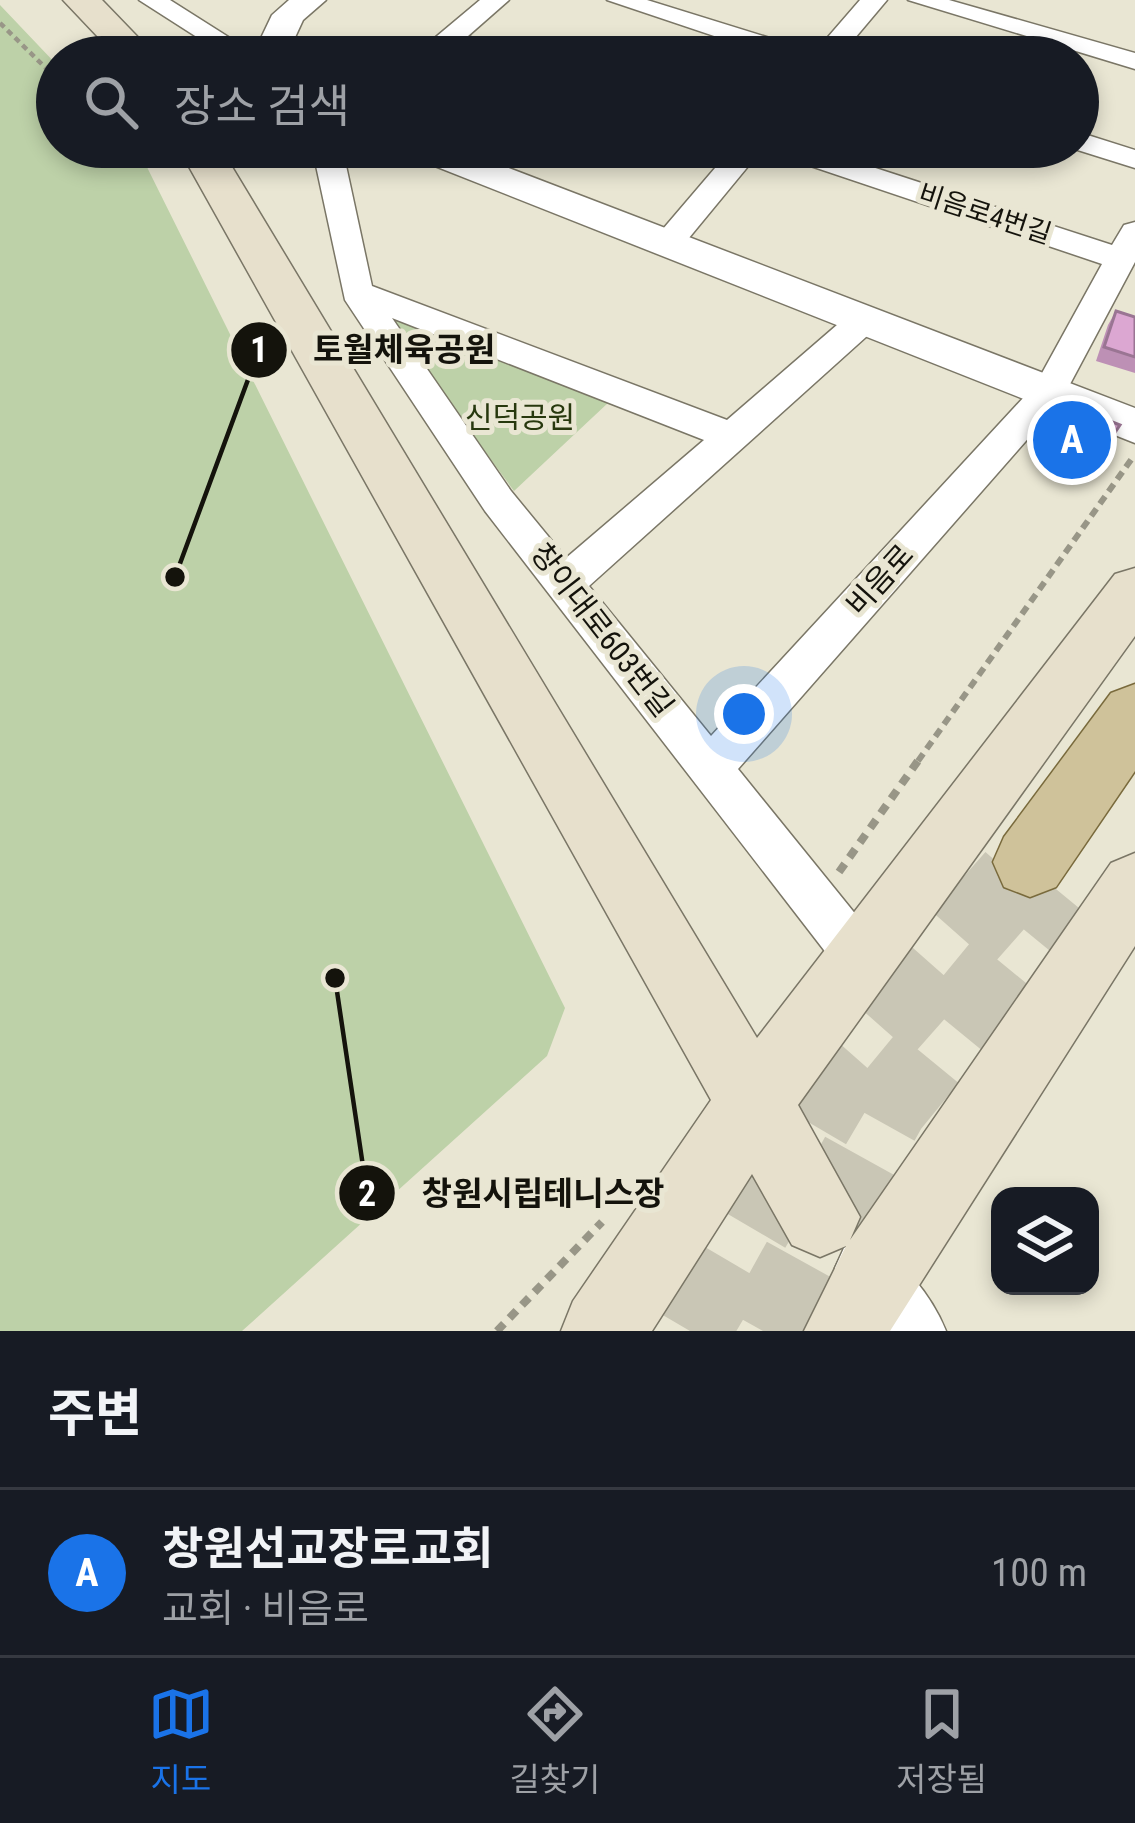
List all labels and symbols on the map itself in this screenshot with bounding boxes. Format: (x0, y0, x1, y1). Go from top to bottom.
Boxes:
street label: 비음로4번길 (915, 178, 1055, 250)
callout: 토월체육공원 (229, 315, 519, 384)
text: 1 (250, 329, 268, 371)
text: 토월체육공원 (313, 330, 495, 369)
pin: A (1033, 395, 1111, 485)
park label: 신덕공원 (465, 400, 575, 435)
street label: 창이대로603번길 (524, 536, 681, 723)
street label: 비음로 (839, 537, 920, 622)
your location (714, 684, 774, 744)
callout: 창원시립테니스장 (337, 1159, 688, 1228)
text: 2 (358, 1173, 376, 1215)
text: 창원시립테니스장 (422, 1174, 664, 1213)

